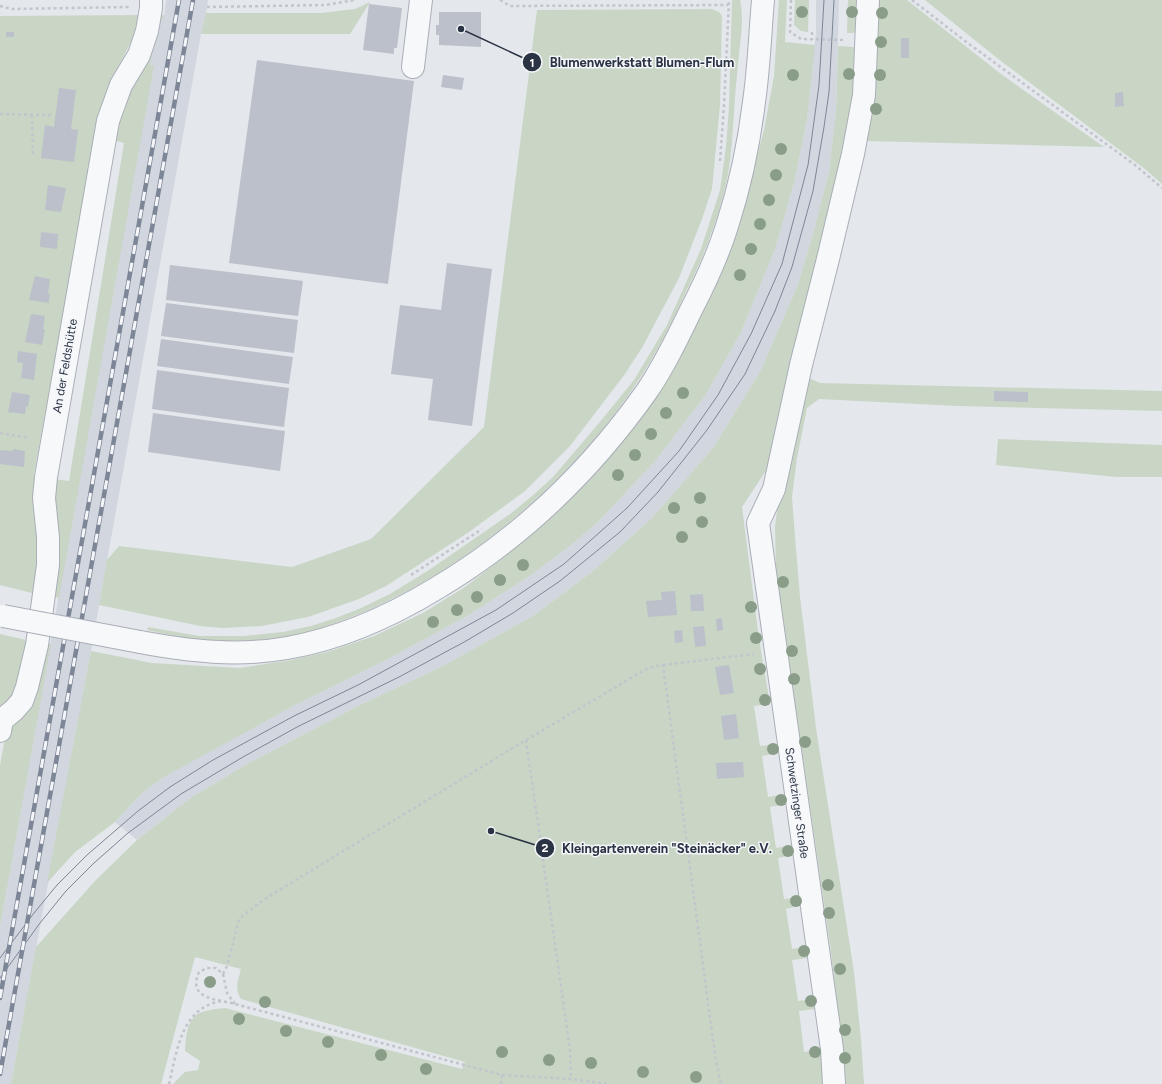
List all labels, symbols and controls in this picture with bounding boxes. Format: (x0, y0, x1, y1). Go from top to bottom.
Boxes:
callout: Blumenwerkstatt Blumen-Flum (522, 50, 743, 75)
text: Blumenwerkstatt Blumen-Flum (550, 55, 734, 70)
text: 1 (529, 56, 535, 70)
street label: An der Feldshütte (50, 317, 80, 414)
street label: Schwetzinger Straße (782, 746, 812, 860)
callout: Kleingartenverein "Steinäcker" e.V. (535, 836, 780, 861)
text: 2 (542, 841, 549, 855)
text: Kleingartenverein "Steinäcker" e.V. (562, 841, 772, 856)

